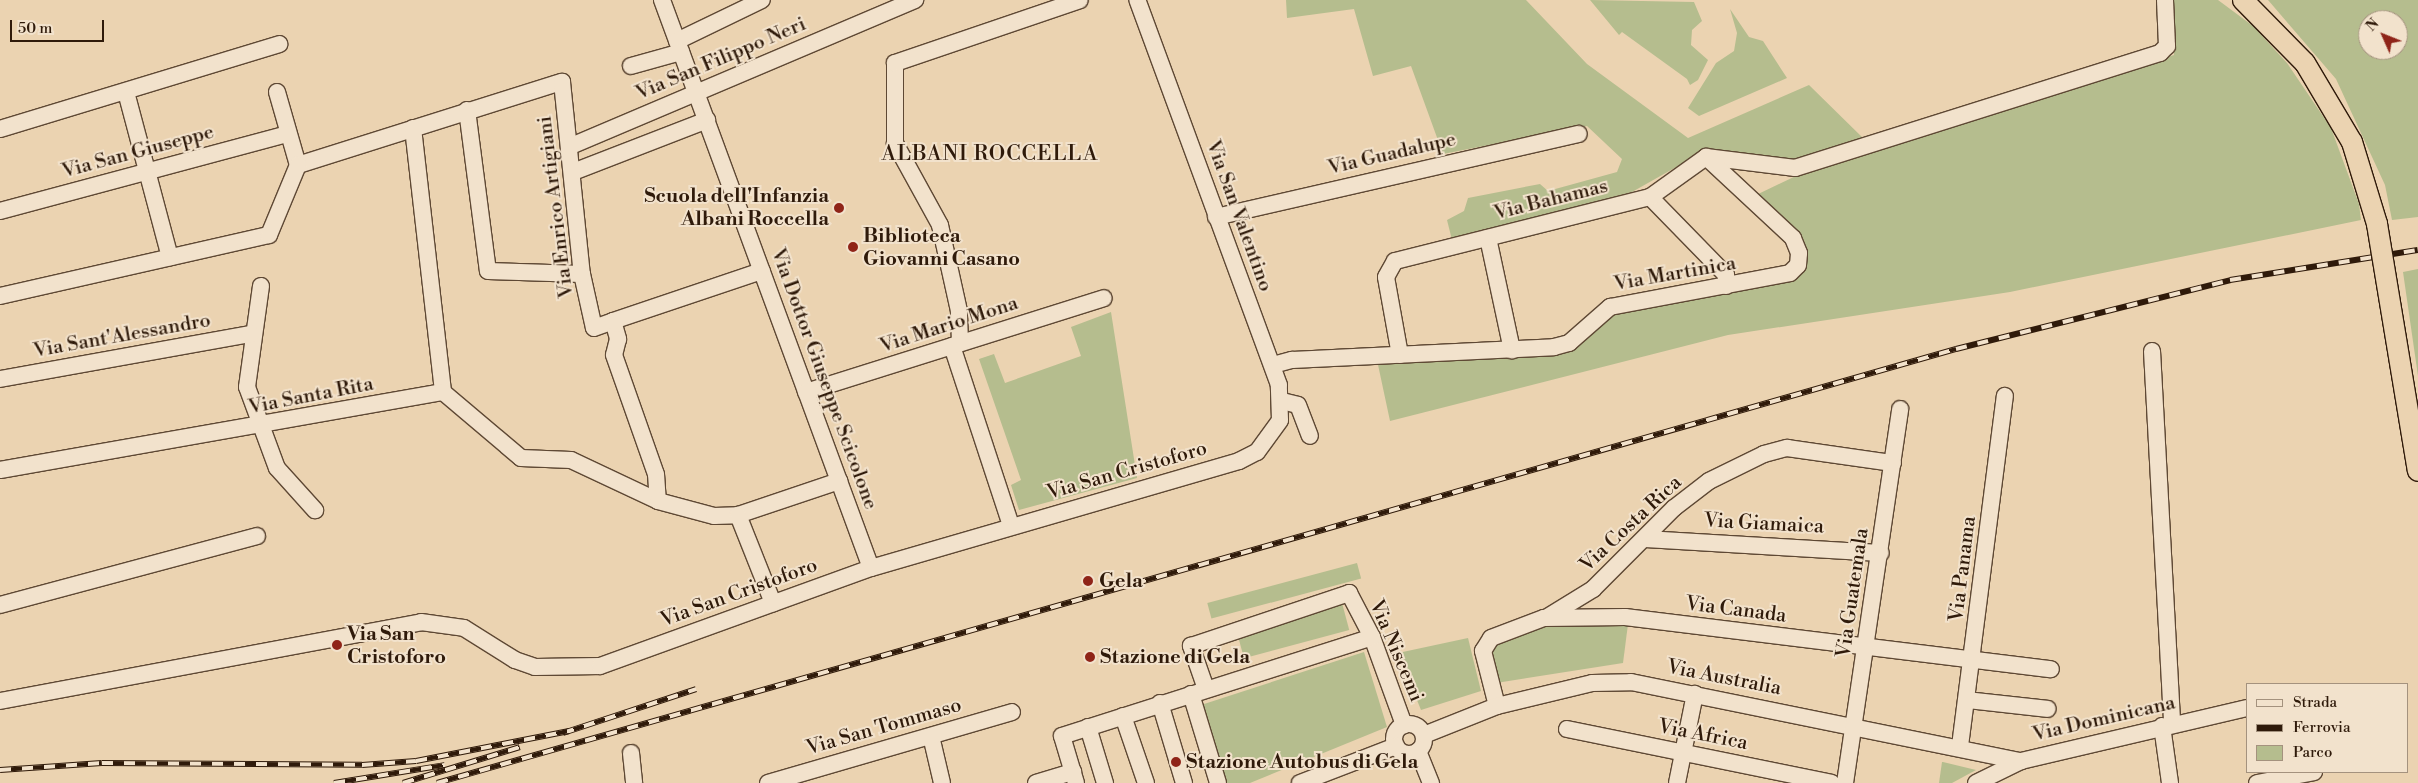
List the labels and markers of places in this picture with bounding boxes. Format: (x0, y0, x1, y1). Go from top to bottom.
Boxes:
place label: Scuola dell'Infanzia Albani Roccella (644, 185, 829, 232)
marker: Scuola dell'Infanzia Albani Roccella (833, 202, 845, 214)
place label: Biblioteca Giovanni Casano (863, 224, 1020, 271)
marker: Biblioteca Giovanni Casano (847, 241, 859, 253)
place label: Gela (1099, 569, 1143, 593)
marker: Gela (1081, 574, 1095, 588)
place label: Via San Cristoforo (347, 622, 446, 669)
marker: Via San Cristoforo (331, 639, 343, 651)
place label: Stazione di Gela (1100, 645, 1250, 669)
marker: Stazione di Gela (1084, 651, 1096, 663)
place label: Stazione Autobus di Gela (1186, 750, 1418, 774)
marker: Stazione Autobus di Gela (1170, 756, 1182, 768)

